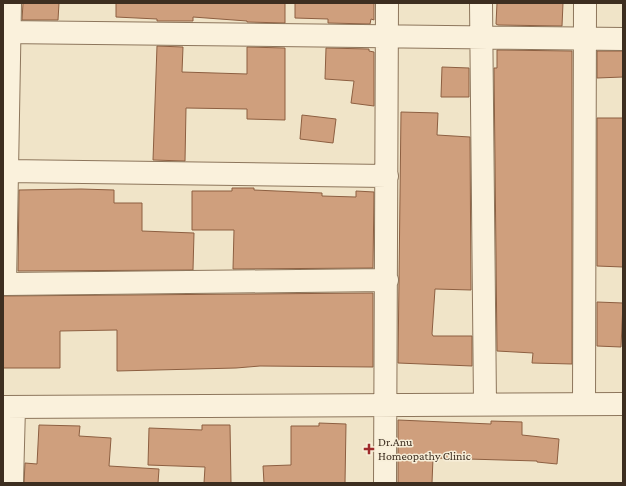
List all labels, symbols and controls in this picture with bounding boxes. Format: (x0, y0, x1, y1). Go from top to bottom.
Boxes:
place label: Dr.Anu Homeopathy Clinic (378, 435, 471, 463)
marker: Dr.Anu Homeopathy Clinic (363, 443, 375, 455)

